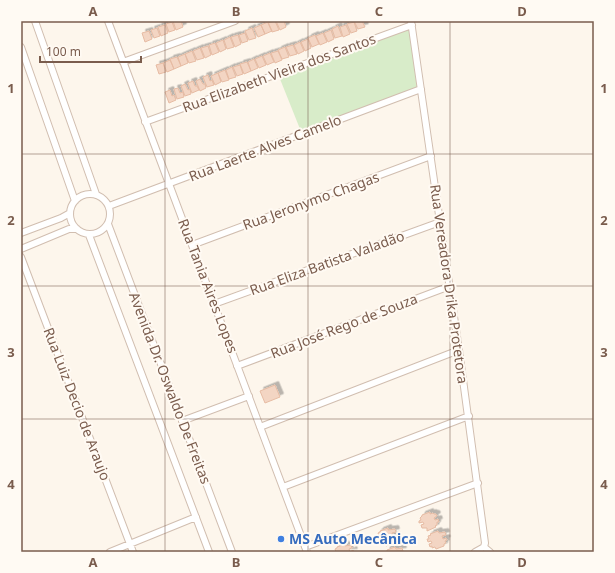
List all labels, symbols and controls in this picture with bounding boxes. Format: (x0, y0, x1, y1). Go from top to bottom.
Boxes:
text: A (89, 2, 98, 20)
text: B (232, 2, 240, 20)
text: C (375, 2, 383, 20)
text: D (517, 2, 527, 20)
street label: Rua Elizabeth Vieira dos Santos (179, 29, 378, 116)
scale bar (40, 38, 141, 64)
text: 100 m (46, 43, 81, 60)
text: 1 (7, 79, 15, 97)
text: 1 (600, 79, 608, 97)
street label: Rua Laerte Alves Camelo (186, 110, 344, 185)
street label: Rua Jeronymo Chagas (240, 167, 382, 234)
street label: Rua Vereadora Drika Protetora (426, 183, 473, 385)
text: 2 (7, 211, 15, 229)
text: 2 (600, 211, 608, 229)
street label: Rua Tania Aires Lopes (174, 216, 243, 356)
street label: Rua Eliza Batista Valadão (247, 226, 407, 299)
street label: Avenida Dr. Oswaldo De Freitas (125, 289, 216, 487)
street label: Rua José Rego de Souza (268, 289, 420, 362)
street label: Rua Luiz Decio de Araujo (39, 325, 115, 483)
text: 3 (7, 343, 15, 361)
text: 3 (600, 343, 608, 361)
text: 4 (7, 475, 15, 493)
text: 4 (600, 475, 608, 493)
place label: MS Auto Mecânica (289, 529, 417, 548)
marker: MS Auto Mecânica (276, 534, 286, 544)
text: A (89, 553, 98, 571)
text: B (232, 553, 240, 571)
text: C (375, 553, 383, 571)
text: D (517, 553, 527, 571)

